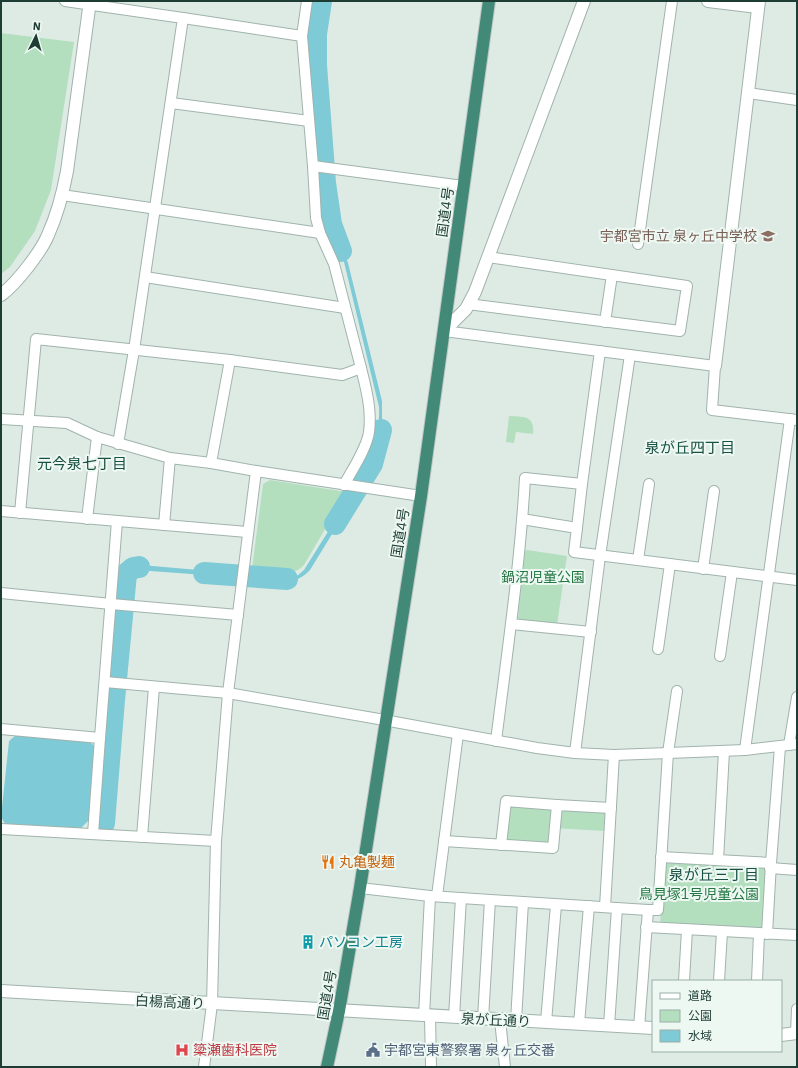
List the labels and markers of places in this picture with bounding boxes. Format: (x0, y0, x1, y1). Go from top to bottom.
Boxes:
place label: 宇都宮市立 泉ヶ丘中学校 (600, 227, 757, 245)
school or university icon: 宇都宮市立 泉ヶ丘中学校 (760, 228, 776, 244)
place label: 丸亀製麺 (339, 853, 395, 871)
restaurant icon: 丸亀製麺 (320, 854, 336, 870)
place label: パソコン工房 (319, 933, 403, 951)
building icon: パソコン工房 (300, 934, 316, 950)
place label: 簗瀬歯科医院 (193, 1041, 277, 1059)
place label: 宇都宮東警察署 泉ヶ丘交番 (384, 1041, 555, 1059)
hospital icon: 簗瀬歯科医院 (174, 1042, 190, 1058)
public building icon: 宇都宮東警察署 泉ヶ丘交番 (365, 1042, 381, 1058)

